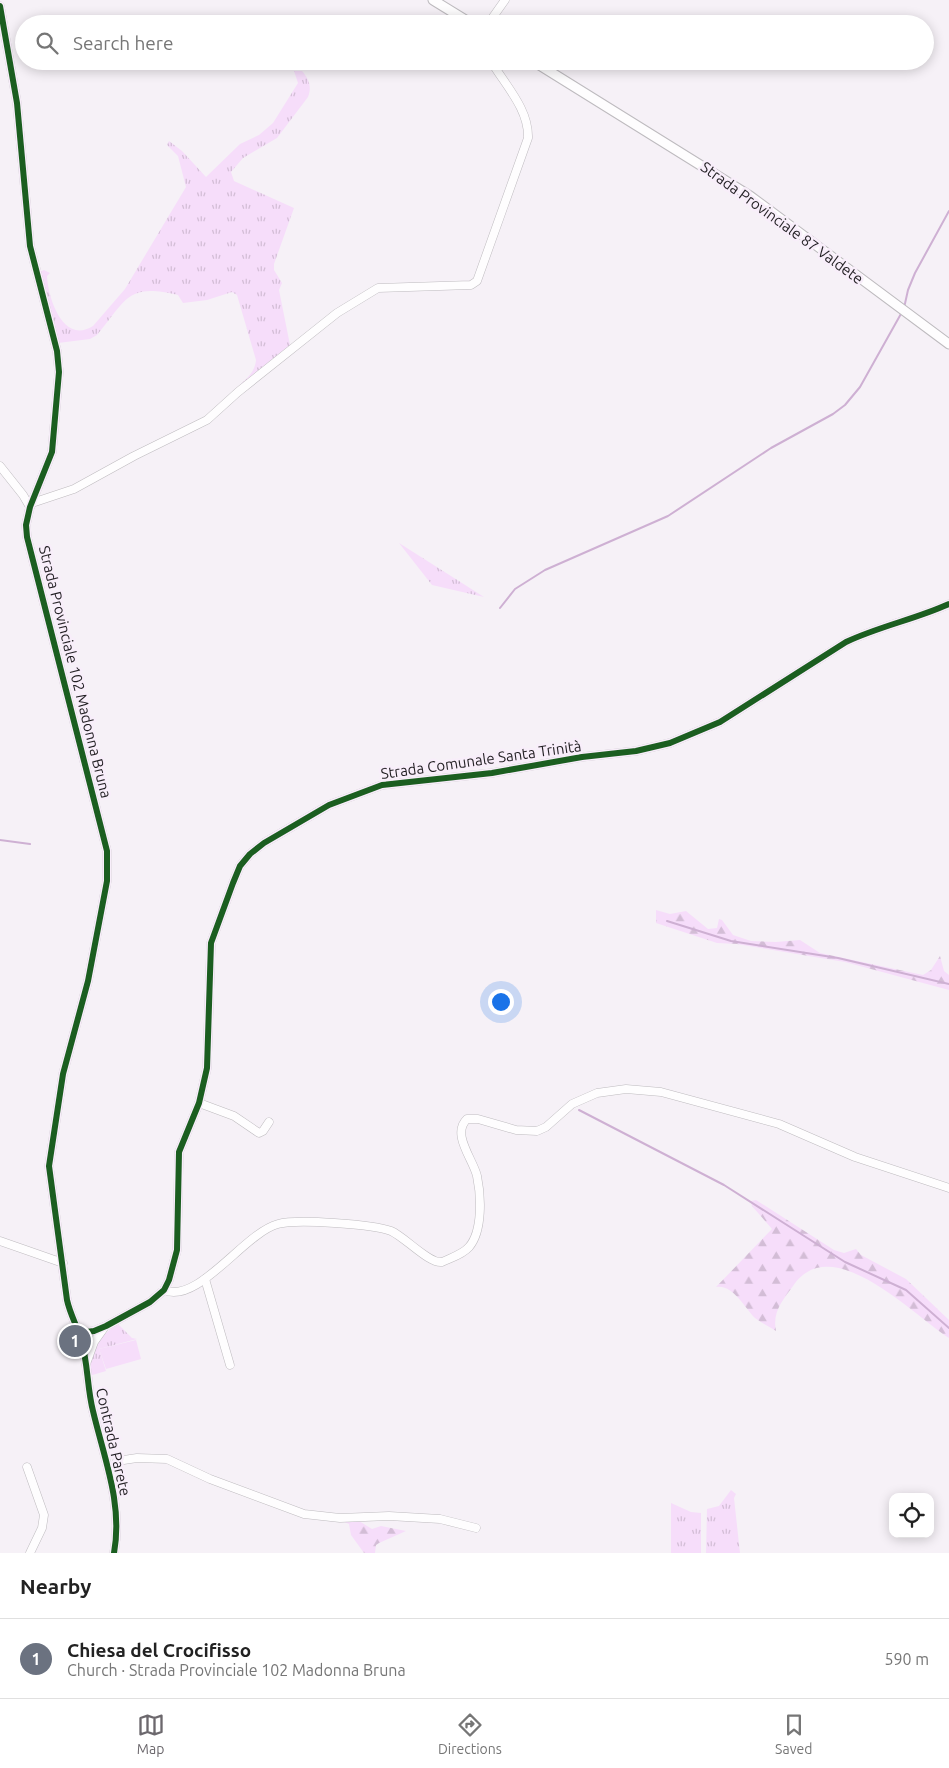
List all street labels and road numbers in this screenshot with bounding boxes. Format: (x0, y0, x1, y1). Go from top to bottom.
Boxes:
street label: Strada Provinciale 87 Valdete (698, 158, 867, 287)
street label: Strada Provinciale 102 Madonna Bruna (36, 544, 115, 800)
street label: Strada Comunale Santa Trinità (379, 737, 582, 782)
street label: Contrada Parete (93, 1386, 134, 1498)

